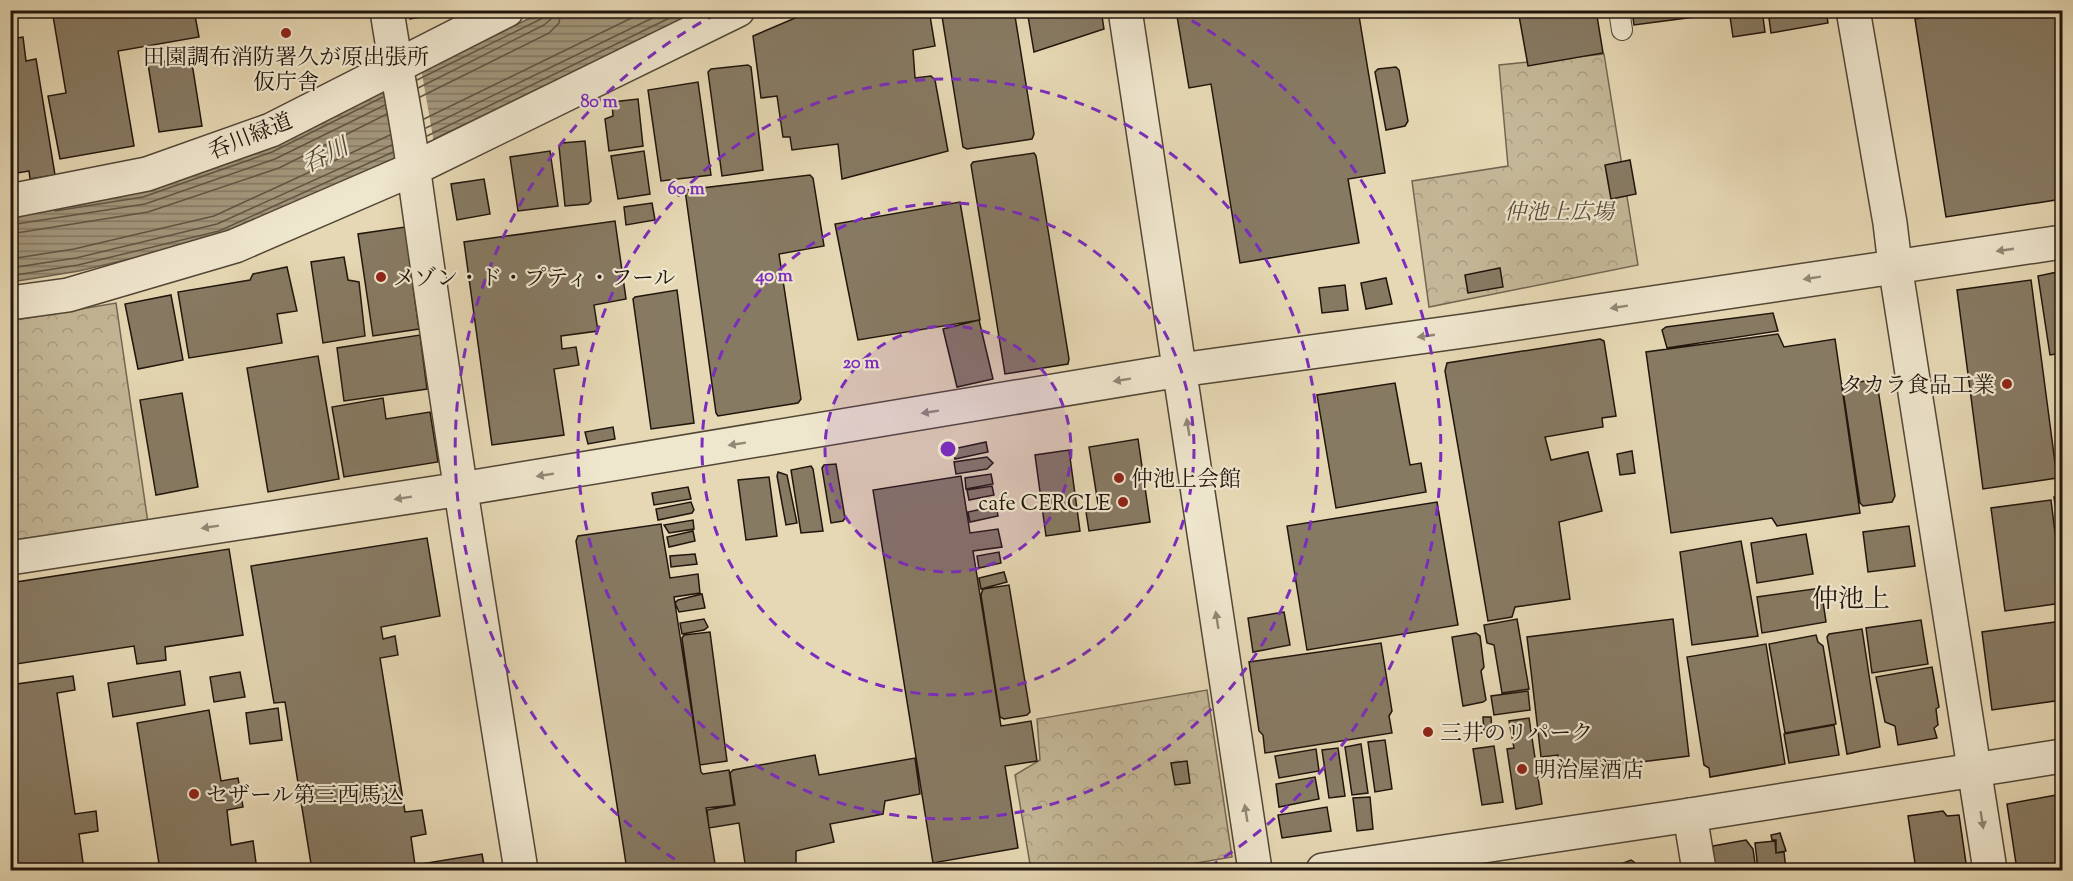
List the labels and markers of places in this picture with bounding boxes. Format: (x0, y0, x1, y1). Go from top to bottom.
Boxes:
marker: 田園調布消防署久が原出張所 仮庁舎 (279, 26, 293, 40)
place label: 田園調布消防署久が原出張所 仮庁舎 (143, 43, 429, 100)
place label: メゾン・ド・プティ・フール (393, 264, 675, 296)
marker: メゾン・ド・プティ・フール (374, 270, 388, 284)
place label: タカラ食品工業 (1841, 371, 1995, 403)
marker: タカラ食品工業 (2000, 377, 2014, 391)
centre of rings (938, 439, 958, 459)
place label: 仲池上会館 (1131, 465, 1241, 497)
marker: 仲池上会館 (1112, 471, 1126, 485)
place label: cafe CERCLE (978, 489, 1111, 521)
marker: cafe CERCLE (1116, 495, 1130, 509)
place label: 三井のリパーク (1440, 719, 1593, 751)
marker: 三井のリパーク (1421, 725, 1435, 739)
place label: 明治屋酒店 (1534, 756, 1644, 788)
marker: 明治屋酒店 (1515, 762, 1529, 776)
place label: セザール第三西馬込 (206, 781, 404, 813)
marker: セザール第三西馬込 (187, 787, 201, 801)

